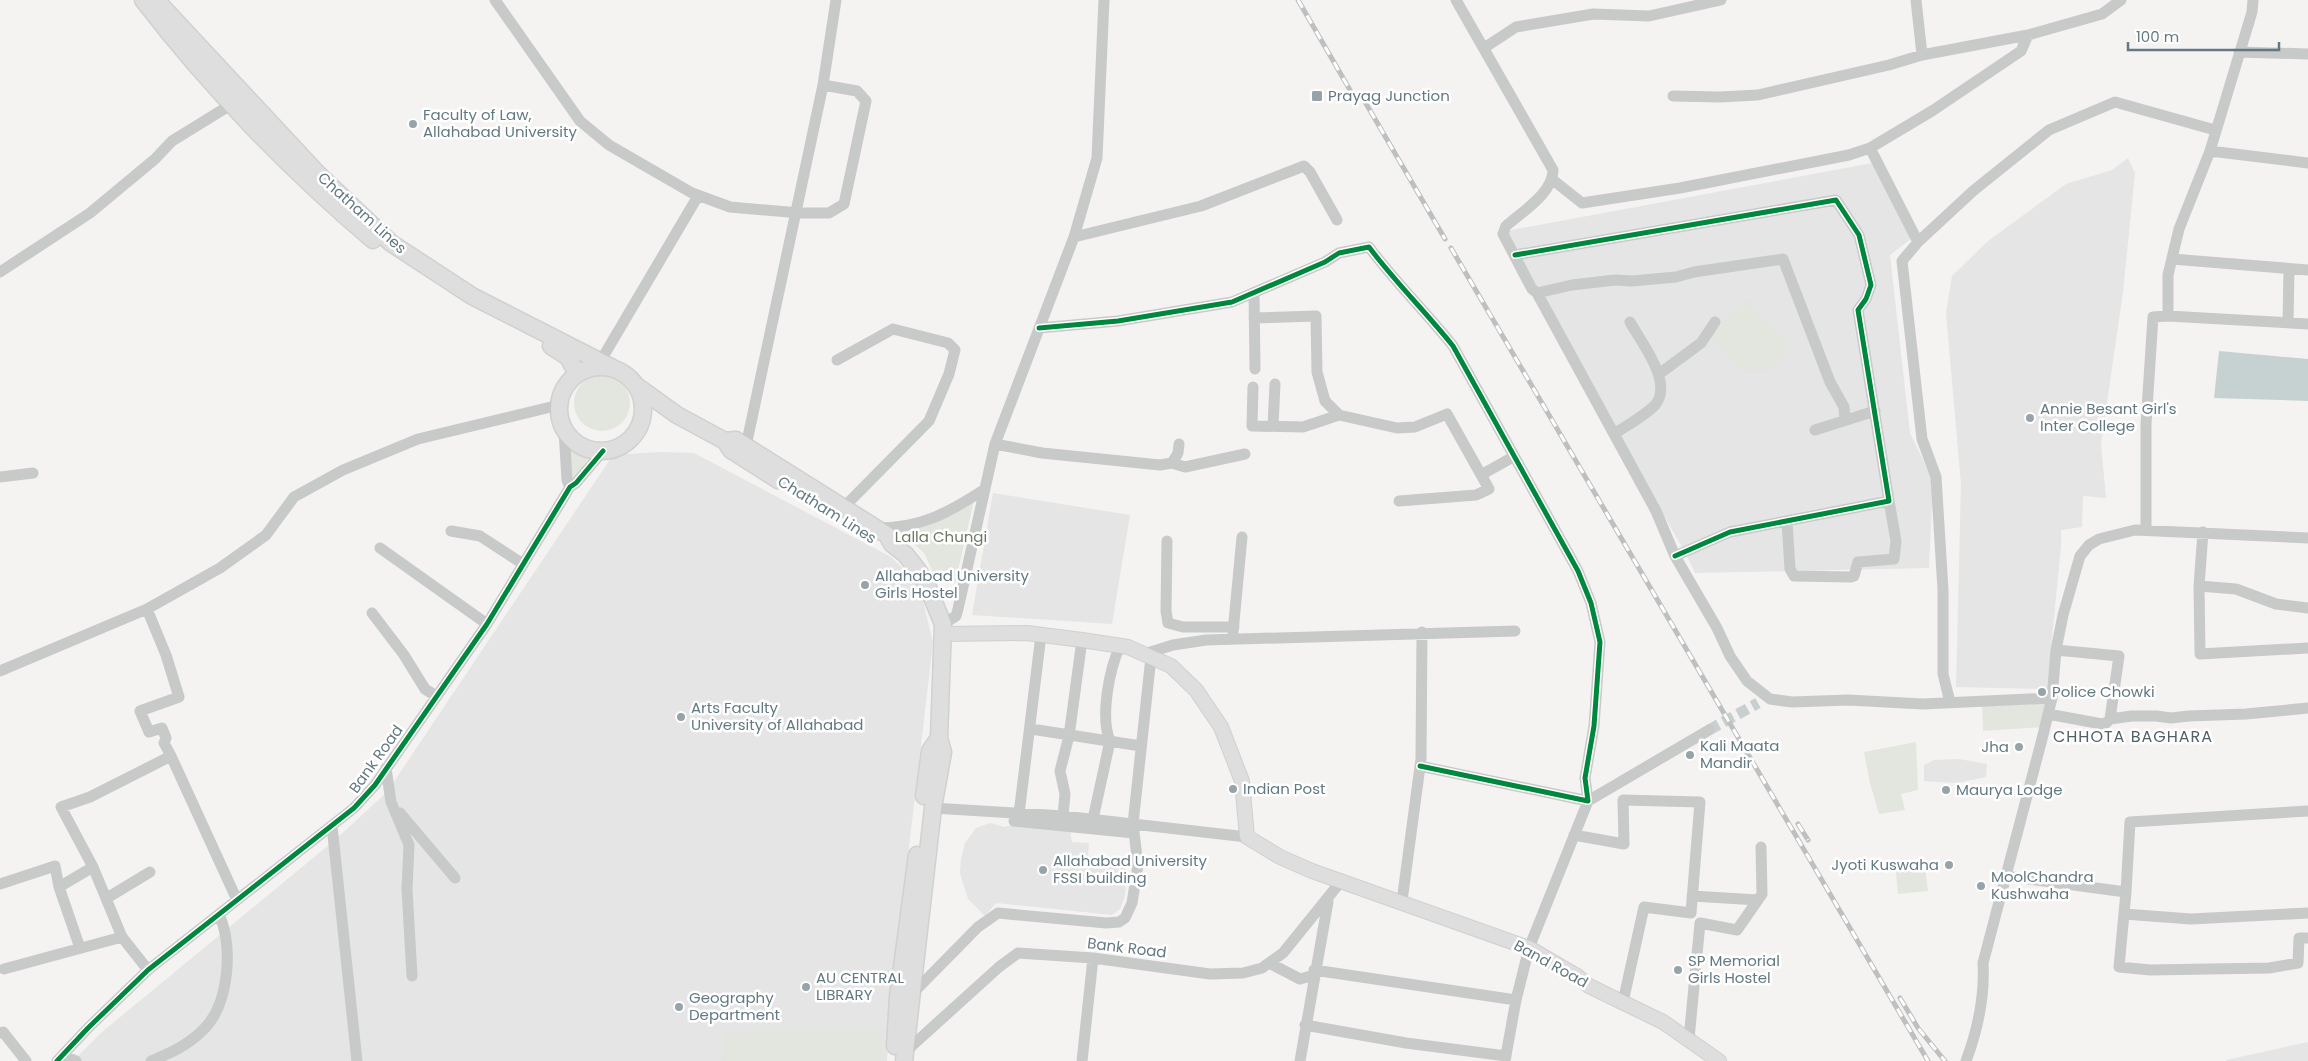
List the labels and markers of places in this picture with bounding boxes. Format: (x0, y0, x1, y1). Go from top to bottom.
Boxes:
place label: Prayag Junction (1328, 85, 1450, 106)
marker: Prayag Junction (1310, 89, 1324, 103)
place label: Faculty of Law, Allahabad University (423, 104, 578, 142)
marker: Faculty of Law, Allahabad University (407, 118, 419, 130)
place label: Annie Besant Girl's Inter College (2040, 398, 2177, 436)
marker: Annie Besant Girl's Inter College (2024, 412, 2036, 424)
place label: Allahabad University Girls Hostel (875, 565, 1030, 603)
marker: Allahabad University Girls Hostel (859, 579, 871, 591)
place label: Police Chowki (2052, 681, 2155, 702)
marker: Police Chowki (2036, 686, 2048, 698)
place label: Arts Faculty University of Allahabad (691, 697, 864, 735)
marker: Arts Faculty University of Allahabad (675, 711, 687, 723)
place label: Kali Maata Mandir (1700, 735, 1779, 773)
place label: Jha (1981, 736, 2009, 757)
marker: Jha (2013, 741, 2025, 753)
marker: Kali Maata Mandir (1684, 749, 1696, 761)
place label: Indian Post (1243, 778, 1325, 799)
place label: Maurya Lodge (1956, 779, 2063, 800)
marker: Indian Post (1227, 783, 1239, 795)
marker: Maurya Lodge (1940, 784, 1952, 796)
place label: Allahabad University FSSI building (1053, 850, 1208, 888)
place label: Jyoti Kuswaha (1831, 854, 1939, 875)
marker: Jyoti Kuswaha (1943, 859, 1955, 871)
marker: Allahabad University FSSI building (1037, 864, 1049, 876)
place label: MoolChandra Kushwaha (1991, 866, 2094, 904)
marker: MoolChandra Kushwaha (1975, 880, 1987, 892)
place label: SP Memorial Girls Hostel (1688, 950, 1780, 988)
marker: SP Memorial Girls Hostel (1672, 964, 1684, 976)
place label: AU CENTRAL LIBRARY (816, 967, 904, 1005)
marker: AU CENTRAL LIBRARY (800, 981, 812, 993)
place label: Geography Department (689, 987, 780, 1025)
marker: Geography Department (673, 1001, 685, 1013)

